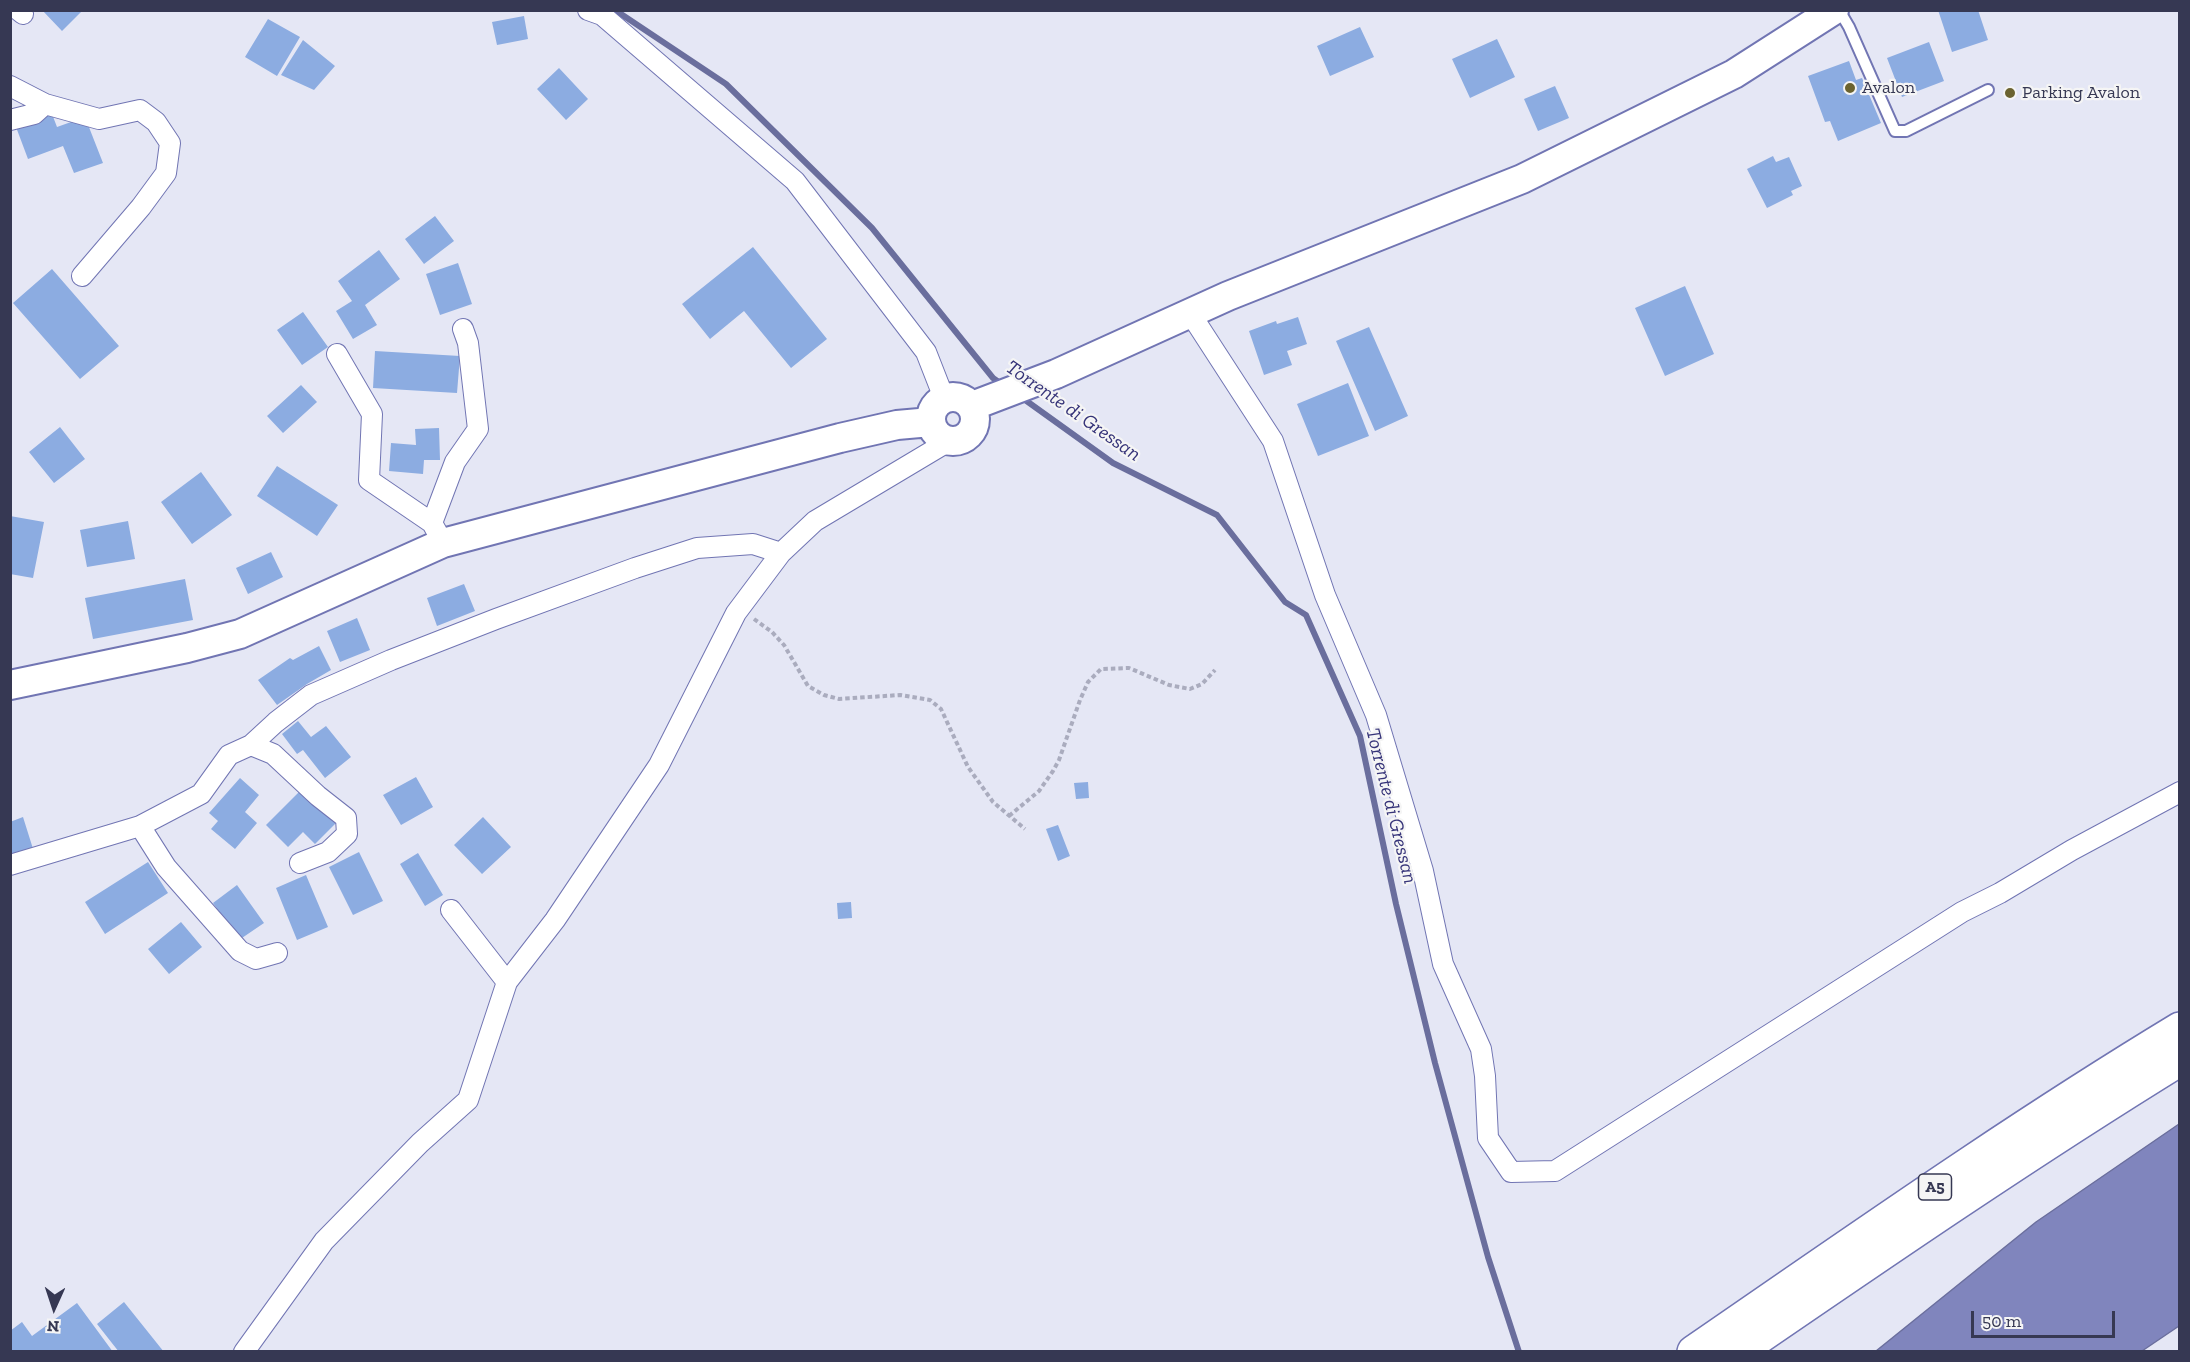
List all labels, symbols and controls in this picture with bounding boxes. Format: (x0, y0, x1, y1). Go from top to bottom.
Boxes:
place label: Avalon (1862, 77, 1915, 99)
marker: Avalon (1843, 81, 1857, 95)
place label: Parking Avalon (2022, 82, 2140, 104)
marker: Parking Avalon (2003, 86, 2017, 100)
water label: Torrente di Gressan (1001, 355, 1145, 467)
water label: Torrente di Gressan (1360, 726, 1422, 886)
road number: A5 (1918, 1174, 1952, 1200)
north arrow (24, 1278, 84, 1338)
scale bar (1974, 1299, 2118, 1337)
text: 50 m (1982, 1310, 2021, 1332)
text: N (46, 1317, 60, 1336)

